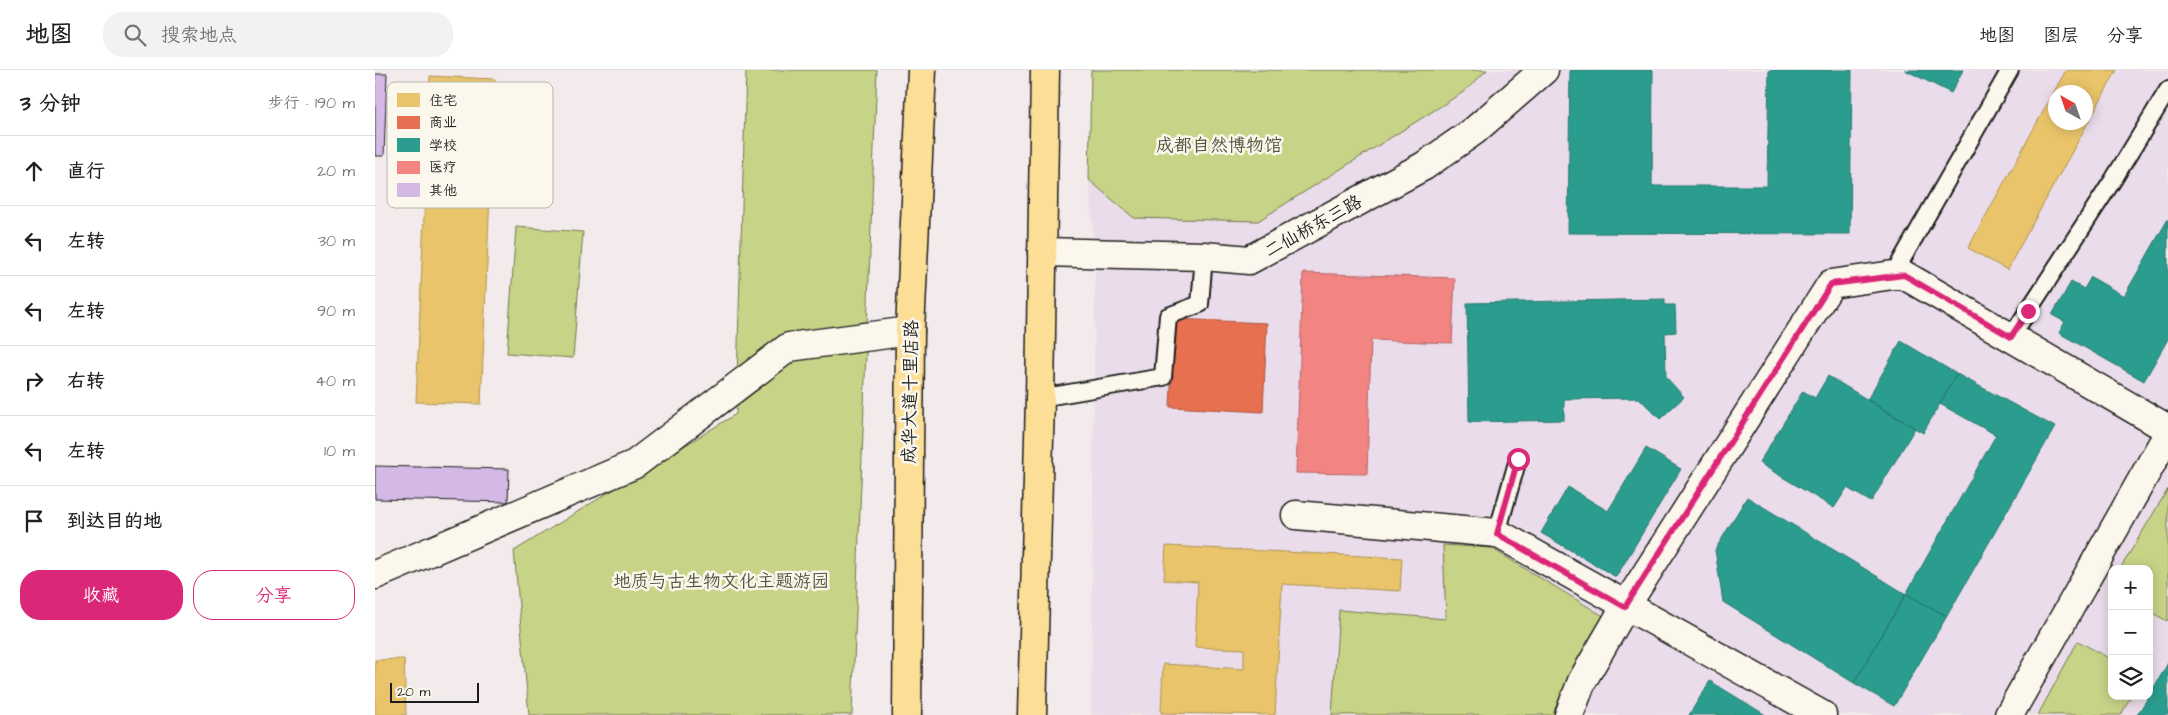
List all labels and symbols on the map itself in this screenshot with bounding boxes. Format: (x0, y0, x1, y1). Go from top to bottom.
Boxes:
legend (387, 82, 553, 208)
north arrow (2048, 85, 2093, 130)
text: 住宅 (429, 91, 457, 111)
text: 商业 (429, 113, 457, 133)
park label: 成都自然博物馆 (1156, 133, 1282, 158)
text: 学校 (429, 136, 457, 156)
text: 医疗 (429, 158, 457, 178)
text: 其他 (429, 181, 457, 201)
street label: 二仙桥东三路 (1260, 189, 1367, 264)
route end (2017, 300, 2040, 323)
street label: 成华大道十里店路 (897, 320, 924, 464)
route start (1507, 448, 1530, 471)
park label: 地质与古生物文化主题游园 (613, 569, 829, 594)
scale bar (390, 680, 479, 703)

